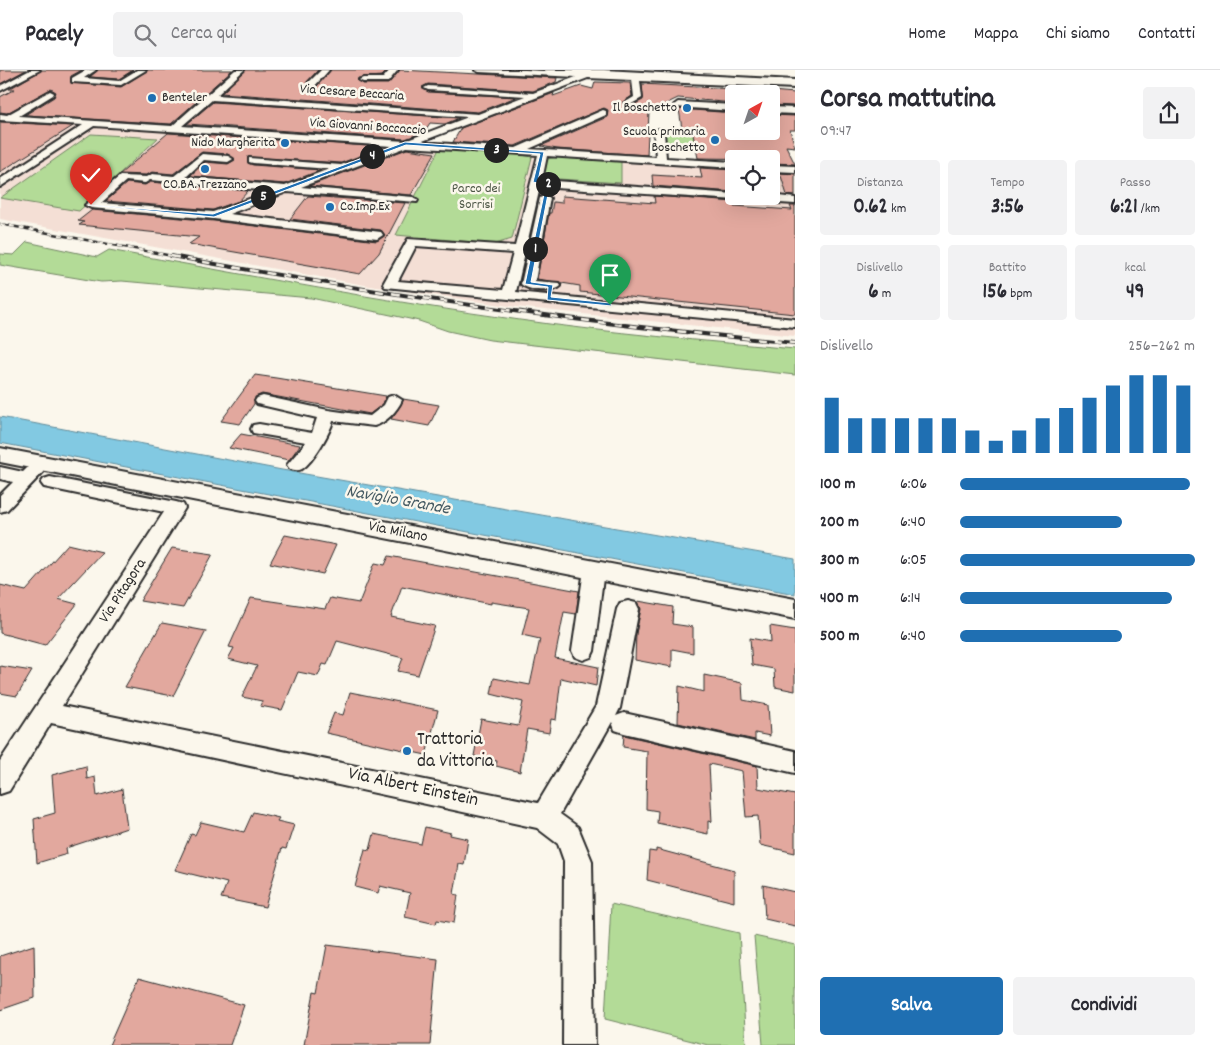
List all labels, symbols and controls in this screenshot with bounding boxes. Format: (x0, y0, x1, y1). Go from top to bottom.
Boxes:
search box (113, 12, 463, 57)
text: Pacely (25, 18, 83, 52)
icon: search (131, 21, 159, 49)
text: Cerca qui (171, 21, 237, 48)
text: Home (908, 22, 946, 47)
text: Mappa (974, 22, 1018, 47)
text: Chi siamo (1046, 22, 1110, 47)
text: Contatti (1138, 22, 1195, 47)
street label: Via Cesare Beccaria (299, 79, 405, 107)
text: Corsa mattutina (820, 81, 995, 121)
north arrow (725, 85, 780, 140)
map controls (725, 85, 780, 205)
button: share (1143, 87, 1195, 139)
place label: Benteler (162, 88, 208, 108)
marker: Benteler (146, 92, 158, 104)
place label: Il Boschetto (613, 98, 677, 118)
marker: Il Boschetto (681, 102, 693, 114)
street label: Via Giovanni Boccaccio (309, 113, 427, 141)
text: 09:47 (820, 120, 851, 143)
place label: Scuola primaria Boschetto (623, 122, 705, 158)
place label: Nido Margherita (191, 133, 275, 153)
marker: Scuola primaria Boschetto (709, 134, 721, 146)
marker: Nido Margherita (279, 137, 291, 149)
pin: 3 (484, 138, 508, 162)
text: 3 (493, 140, 500, 160)
pin: 4 (360, 144, 384, 168)
text: 4 (370, 146, 375, 166)
button: locate (725, 150, 780, 205)
pin (70, 154, 112, 205)
icon: check (77, 161, 105, 189)
marker: CO.BA. Trezzano (199, 163, 211, 175)
pin: 2 (536, 172, 560, 196)
text: Distanza (857, 173, 903, 193)
text: Tempo (990, 173, 1025, 193)
text: Passo (1120, 173, 1151, 193)
text: 2 (545, 174, 552, 194)
place label: CO.BA. Trezzano (163, 175, 247, 195)
park label: Parco dei Sorrisi (452, 179, 501, 215)
pin: 5 (250, 184, 276, 210)
text: 5 (260, 187, 267, 207)
text: 0.62 (853, 193, 888, 223)
text: 3:56 (991, 193, 1024, 223)
text: 6:21 (1110, 193, 1138, 223)
place label: Co.Imp.Ex (340, 197, 390, 217)
text: km (888, 199, 906, 219)
text: /km (1138, 199, 1160, 219)
marker: Co.Imp.Ex (324, 201, 336, 213)
pin: 1 (522, 236, 548, 262)
text: 1 (534, 239, 537, 259)
pin (589, 254, 631, 305)
text: Dislivello (857, 258, 903, 278)
text: Battito (989, 258, 1026, 278)
text: kcal (1125, 258, 1146, 278)
icon: arrive (596, 261, 624, 289)
text: 6 (868, 278, 879, 308)
text: 156 (983, 278, 1007, 308)
text: 49 (1126, 278, 1144, 308)
text: m (879, 284, 891, 304)
text: bpm (1007, 284, 1032, 304)
text: Dislivello (820, 335, 873, 358)
text: 256–262 m (1128, 335, 1195, 358)
text: 100 m (820, 473, 856, 496)
text: 6:06 (900, 473, 927, 496)
water label: Naviglio Grande (344, 480, 453, 523)
text: 200 m (820, 511, 859, 534)
text: 6:40 (900, 511, 926, 534)
street label: Via Milano (366, 515, 430, 549)
text: 300 m (820, 549, 859, 572)
text: 6:05 (900, 549, 927, 572)
street label: Via Pitagora (93, 554, 153, 628)
text: 400 m (820, 587, 859, 610)
text: 6:14 (900, 587, 921, 610)
text: 500 m (820, 625, 860, 648)
text: 6:40 (900, 625, 926, 648)
place label: Trattoria da Vittoria (417, 727, 495, 776)
marker: Trattoria da Vittoria (401, 745, 413, 757)
street label: Via Albert Einstein (345, 761, 481, 815)
button: Salva (820, 977, 1003, 1035)
button: Condividi (1013, 977, 1195, 1035)

